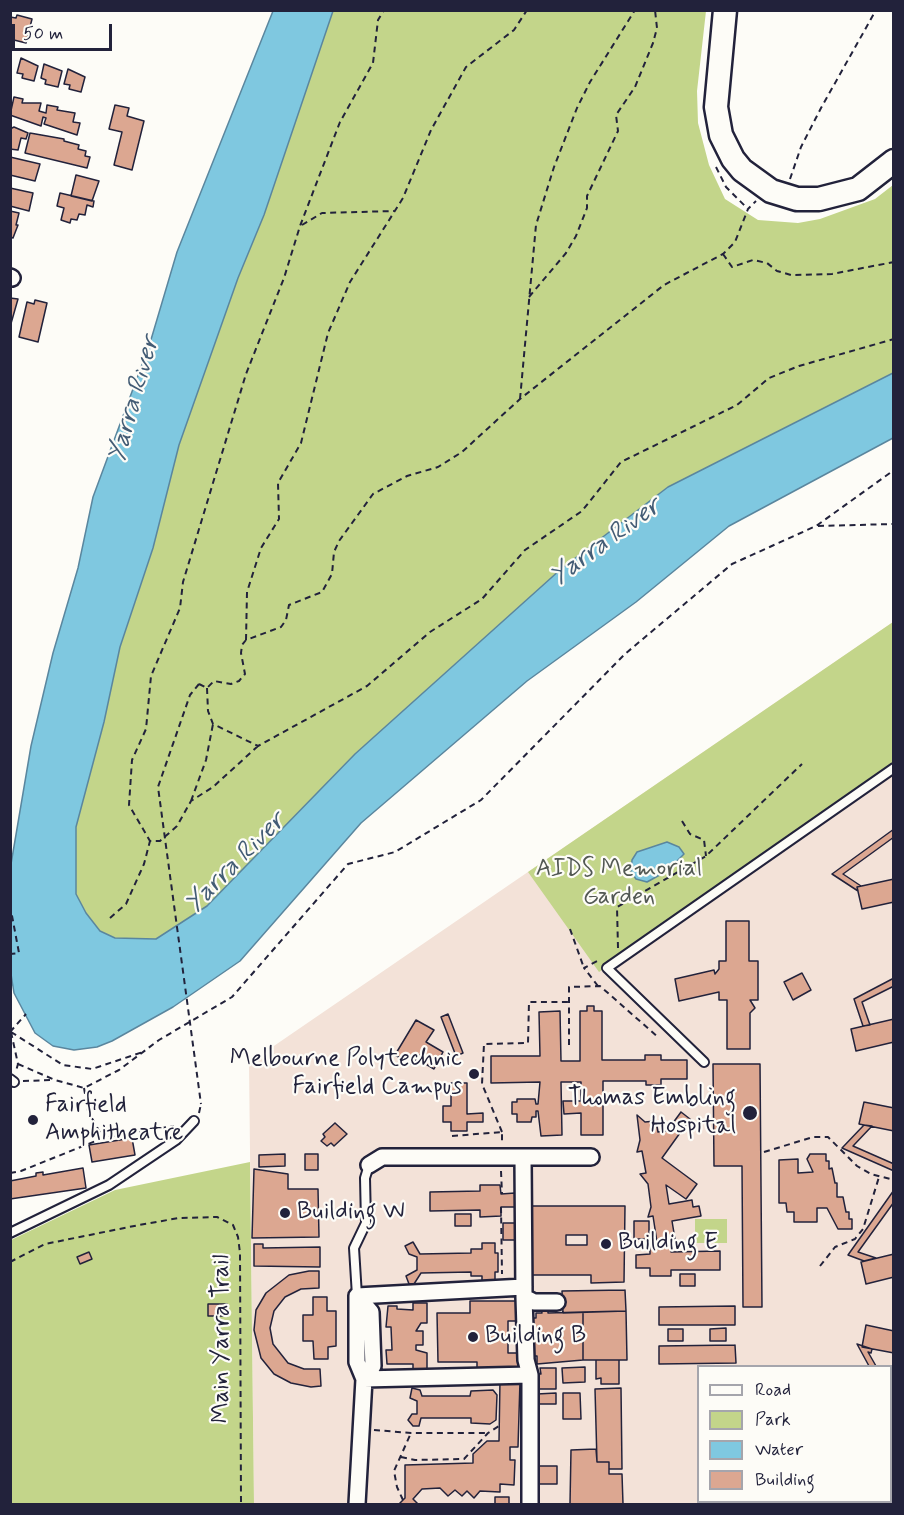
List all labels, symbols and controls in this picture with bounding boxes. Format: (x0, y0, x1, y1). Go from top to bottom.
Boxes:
scale bar (15, 12, 116, 50)
text: 50 m (23, 22, 63, 46)
water label: Yarra River (102, 333, 168, 467)
water label: Yarra River (544, 492, 668, 594)
water label: Yarra River (179, 807, 293, 921)
park label: AIDS Memorial Garden (536, 856, 702, 912)
place label: Melbourne Polytechnic Fairfield Campus (230, 1046, 462, 1102)
marker: Melbourne Polytechnic Fairfield Campus (467, 1067, 481, 1081)
place label: Thomas Embling Hospital (568, 1085, 736, 1141)
place label: Fairfield Amphitheatre (45, 1092, 183, 1148)
marker: Thomas Embling Hospital (741, 1104, 759, 1122)
marker: Fairfield Amphitheatre (26, 1113, 40, 1127)
place label: Building W (297, 1199, 405, 1227)
marker: Building W (278, 1206, 292, 1220)
place label: Building E (618, 1230, 718, 1258)
marker: Building E (599, 1237, 613, 1251)
street label: Main Yarra Trail (209, 1255, 237, 1423)
place label: Building B (485, 1323, 586, 1351)
marker: Building B (466, 1330, 480, 1344)
legend (697, 1365, 892, 1503)
text: Road (755, 1378, 791, 1402)
text: Park (755, 1408, 791, 1432)
text: Water (755, 1438, 803, 1462)
text: Building (755, 1468, 815, 1492)

